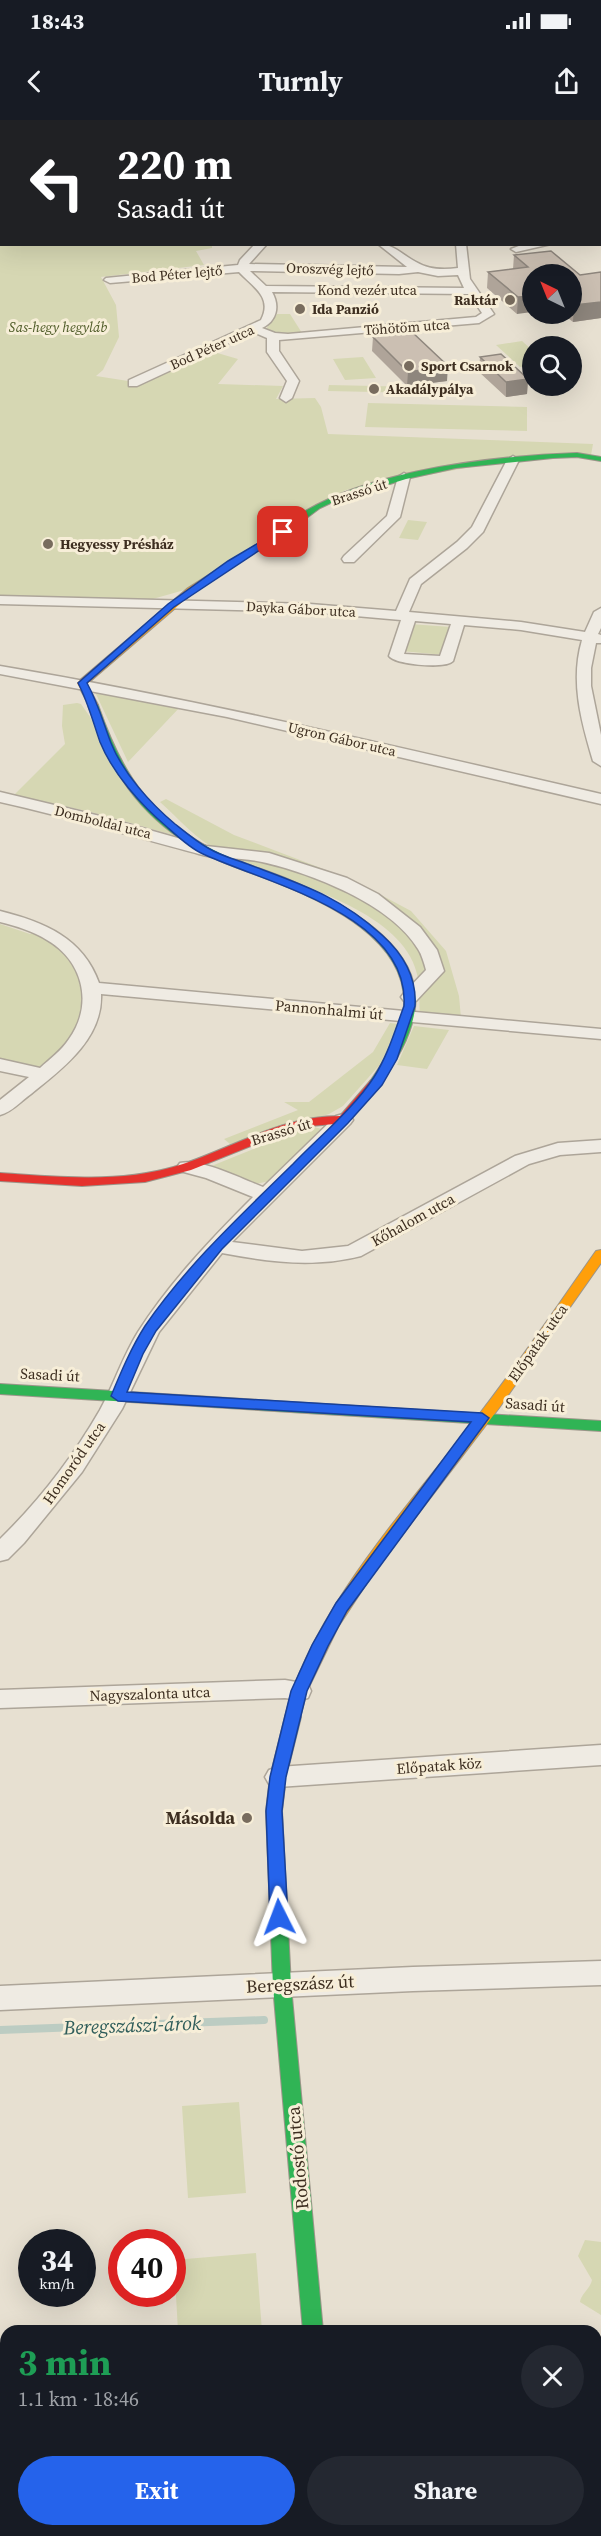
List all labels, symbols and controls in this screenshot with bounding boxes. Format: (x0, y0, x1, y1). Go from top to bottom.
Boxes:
text: 18:43 (30, 6, 84, 36)
text: Turnly (258, 63, 343, 100)
icon: back (18, 65, 51, 98)
icon: share (550, 65, 583, 98)
text: 220 m (117, 135, 232, 193)
icon: left (18, 144, 96, 222)
text: Sasadi út (117, 190, 224, 227)
street label: Oroszvég lejtő (286, 257, 374, 281)
street label: Bod Péter lejtő (131, 260, 224, 288)
north arrow (522, 264, 582, 324)
map controls (522, 264, 582, 396)
street label: Kond vezér utca (317, 280, 418, 300)
place label: Raktár (454, 290, 498, 310)
marker: Raktár (503, 293, 517, 307)
place label: Ida Panzió (312, 299, 379, 319)
marker: Ida Panzió (293, 302, 307, 316)
street label: Töhötöm utca (364, 314, 451, 340)
park label: Sas-hegy hegyláb (9, 317, 107, 337)
street label: Bod Péter utca (167, 319, 258, 375)
button: search (522, 336, 582, 396)
place label: Sport Csarnok (421, 356, 514, 376)
marker: Sport Csarnok (402, 359, 416, 373)
place label: Akadálypálya (386, 379, 474, 399)
marker: Akadálypálya (367, 382, 381, 396)
street label: Brassó út (329, 473, 390, 510)
pin (257, 506, 308, 557)
icon: arrive (266, 515, 299, 548)
place label: Hegyessy Présház (60, 534, 174, 554)
marker: Hegyessy Présház (41, 537, 55, 551)
street label: Dayka Gábor utca (245, 596, 357, 622)
street label: Ugron Gábor utca (286, 717, 399, 761)
street label: Domboldal utca (53, 800, 154, 844)
street label: Pannonhalmi út (274, 994, 384, 1025)
street label: Brassó út (248, 1112, 314, 1151)
street label: Kőhalom utca (367, 1188, 459, 1251)
street label: Előpatak utca (503, 1299, 572, 1386)
street label: Sasadi út (20, 1362, 80, 1387)
street label: Sasadi út (505, 1392, 566, 1417)
street label: Homoród utca (37, 1417, 110, 1508)
street label: Nagyszalonta utca (89, 1681, 211, 1706)
street label: Előpatak köz (396, 1752, 482, 1779)
place label: Másolda (165, 1805, 235, 1830)
marker: Másolda (240, 1811, 254, 1825)
position arrow (247, 1885, 311, 1949)
street label: Beregszász út (245, 1968, 355, 1999)
water label: Beregszászi-árok (62, 2009, 202, 2041)
street label: Rodostó utca (280, 2105, 314, 2211)
speed limit sign: 40 (108, 2229, 186, 2307)
text: 34 (41, 2240, 73, 2281)
text: km/h (39, 2273, 75, 2294)
text: 3 min (18, 2338, 111, 2387)
button: close (521, 2345, 584, 2408)
text: 1.1 km · 18:46 (18, 2385, 139, 2413)
button: Exit (18, 2456, 295, 2525)
button: Share (307, 2456, 584, 2525)

